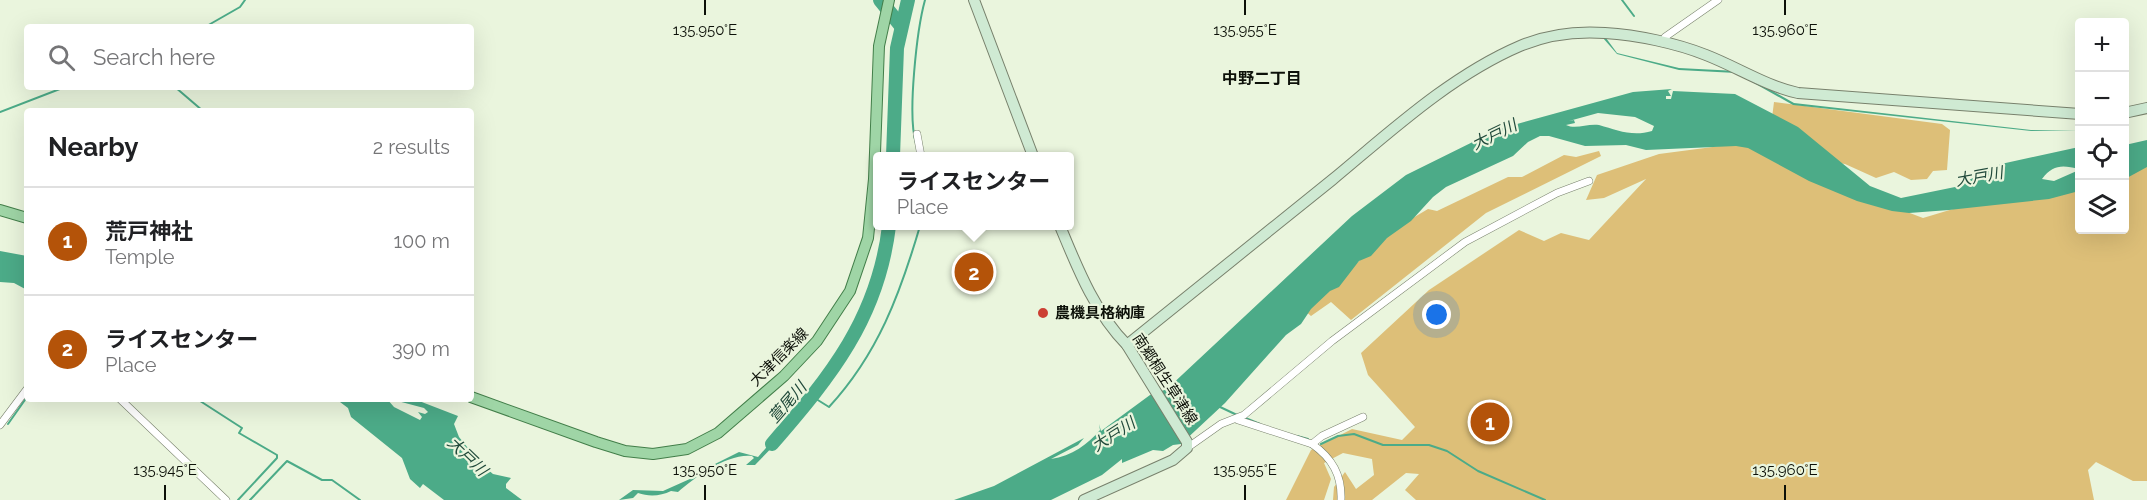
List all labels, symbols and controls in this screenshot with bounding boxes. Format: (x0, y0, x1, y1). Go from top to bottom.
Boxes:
map controls (2075, 18, 2129, 234)
button: + (2075, 18, 2129, 72)
text: 135.950°E (673, 21, 737, 39)
text: 135.955°E (1213, 21, 1277, 39)
text: 135.960°E (1752, 21, 1818, 39)
search box (24, 24, 474, 90)
icon: search (45, 41, 78, 74)
text: Search here (93, 44, 215, 70)
district label: 中野二丁目 (1222, 69, 1302, 88)
button: − (2075, 72, 2129, 126)
water label: 大戸川 (1468, 115, 1522, 154)
button: locate (2075, 126, 2129, 180)
text: Nearby (48, 132, 138, 162)
text: 2 results (373, 135, 450, 159)
popup (873, 152, 1074, 230)
water label: 大戸川 (1954, 163, 2006, 190)
text: ライスセンター (897, 168, 1050, 194)
button: layers (2075, 180, 2129, 234)
text: Place (897, 195, 948, 219)
text: 荒戸神社 (105, 218, 193, 244)
text: 1 (63, 229, 72, 253)
text: 100 m (393, 229, 450, 253)
text: Temple (105, 245, 175, 269)
pin: 2 (954, 250, 994, 294)
your location (1422, 300, 1451, 329)
place label: 農機具格納庫 (1055, 304, 1145, 322)
marker: 農機具格納庫 (1036, 306, 1050, 320)
street label: 大津信楽線 (746, 324, 812, 390)
text: ライスセンター (105, 326, 258, 352)
street label: 南郷桐生草津線 (1129, 330, 1201, 428)
text: 2 (62, 337, 73, 361)
text: 390 m (392, 337, 450, 361)
text: Place (105, 353, 156, 377)
water label: 萱尾川 (764, 376, 812, 427)
pin: 1 (1470, 400, 1510, 444)
water label: 大戸川 (1088, 412, 1140, 455)
water label: 大戸川 (444, 433, 493, 481)
text: 135.945°E (133, 461, 197, 479)
text: 135.950°E (673, 461, 737, 479)
text: 135.955°E (1213, 461, 1277, 479)
text: 135.960°E (1752, 461, 1818, 479)

